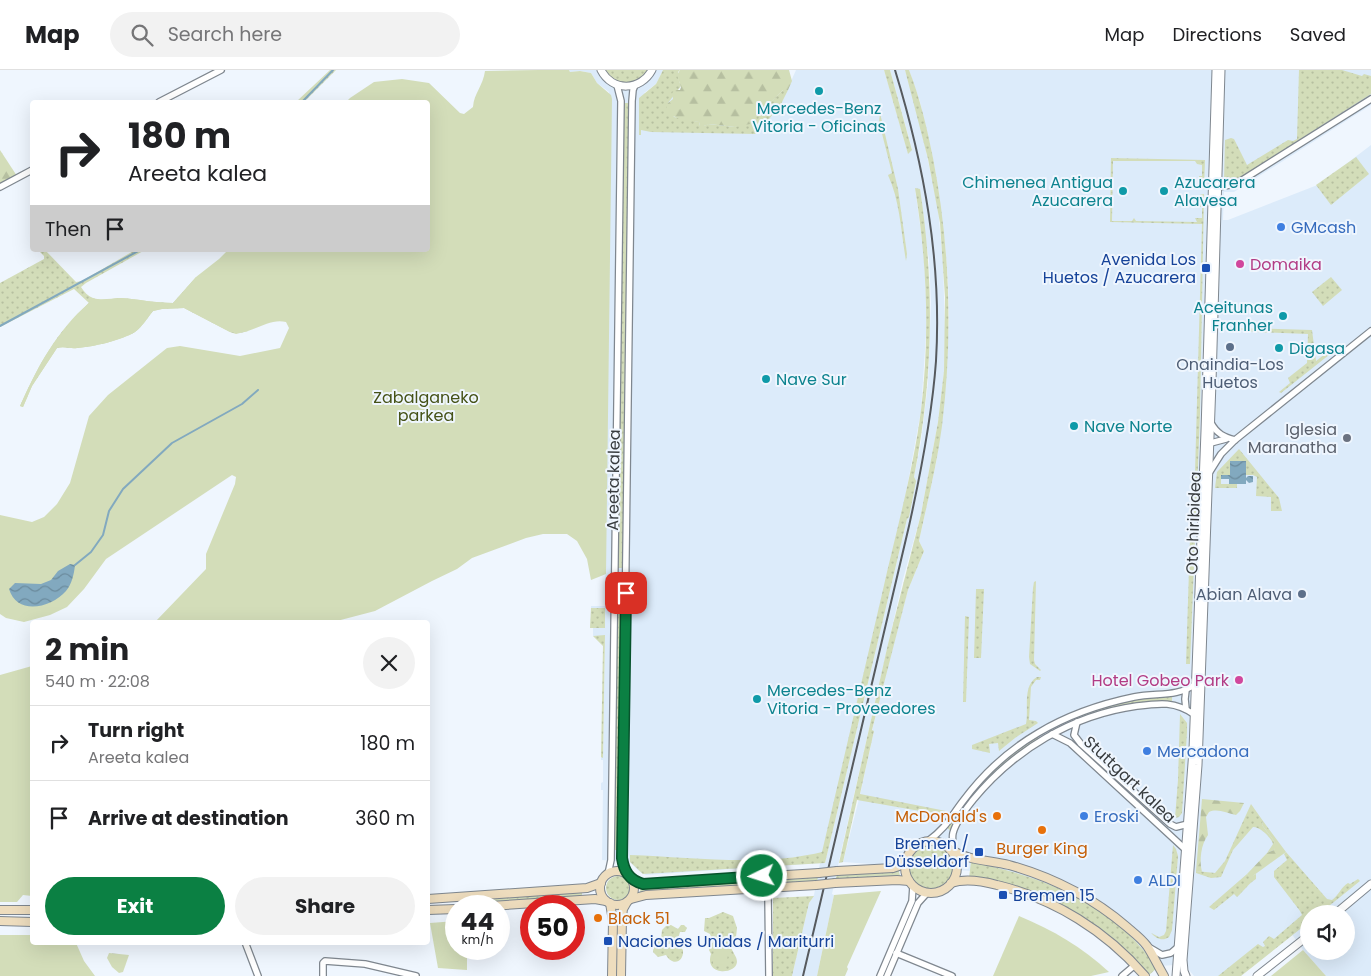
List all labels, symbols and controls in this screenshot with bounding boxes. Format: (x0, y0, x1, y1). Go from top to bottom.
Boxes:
search box (110, 12, 460, 57)
text: Map (25, 18, 80, 51)
icon: search (128, 21, 156, 49)
text: Search here (168, 21, 282, 48)
text: Map (1105, 22, 1144, 47)
text: Directions (1172, 22, 1262, 47)
text: Saved (1290, 22, 1346, 47)
marker: Mercedes-Benz Vitoria - Oficinas (813, 85, 825, 97)
place label: Mercedes-Benz Vitoria - Oficinas (752, 97, 886, 138)
text: 180 m (128, 111, 231, 160)
icon: right (45, 120, 110, 185)
text: Areeta kalea (128, 158, 267, 189)
place label: Chimenea Antigua Azucarera (962, 171, 1113, 212)
place label: Azucarera Alavesa (1174, 171, 1256, 212)
marker: Chimenea Antigua Azucarera (1117, 185, 1129, 197)
marker: Azucarera Alavesa (1158, 185, 1170, 197)
icon: arrive (101, 215, 129, 243)
text: Then (45, 216, 91, 243)
place label: GMcash (1291, 216, 1356, 239)
marker: GMcash (1275, 221, 1287, 233)
place label: Avenida Los Huetos / Azucarera (1043, 248, 1196, 289)
place label: Domaika (1250, 253, 1322, 276)
marker: Domaika (1234, 258, 1246, 270)
marker: Avenida Los Huetos / Azucarera (1200, 262, 1212, 274)
place label: Aceitunas Franher (1193, 296, 1273, 337)
marker: Aceitunas Franher (1277, 310, 1289, 322)
place label: Digasa (1289, 337, 1345, 360)
marker: Onaindia-Los Huetos (1224, 341, 1236, 353)
marker: Digasa (1273, 342, 1285, 354)
place label: Onaindia-Los Huetos (1176, 353, 1284, 394)
place label: Nave Sur (776, 368, 847, 391)
marker: Nave Sur (760, 373, 772, 385)
park label: Zabalganeko parkea (373, 386, 479, 427)
place label: Nave Norte (1084, 415, 1173, 438)
place label: Iglesia Maranatha (1248, 418, 1337, 459)
marker: Nave Norte (1068, 420, 1080, 432)
street label: Areeta kalea (601, 429, 626, 531)
marker: Iglesia Maranatha (1341, 432, 1353, 444)
street label: Oto hiribidea (1180, 471, 1207, 575)
pin (605, 572, 647, 614)
icon: arrive (612, 579, 640, 607)
place label: Abian Alava (1196, 583, 1292, 606)
marker: Abian Alava (1296, 588, 1308, 600)
text: 2 min (45, 628, 129, 671)
button: close (363, 637, 415, 689)
place label: Hotel Gobeo Park (1092, 669, 1230, 692)
text: 540 m · 22:08 (45, 670, 150, 693)
marker: Hotel Gobeo Park (1233, 674, 1245, 686)
place label: Mercedes-Benz Vitoria - Proveedores (767, 679, 935, 720)
marker: Mercedes-Benz Vitoria - Proveedores (751, 693, 763, 705)
text: Turn right (88, 717, 184, 744)
icon: right (45, 729, 73, 757)
text: 180 m (360, 730, 415, 757)
street label: Stuttgart kalea (1078, 731, 1181, 828)
place label: Mercadona (1157, 740, 1249, 763)
marker: Mercadona (1141, 745, 1153, 757)
text: Areeta kalea (88, 746, 189, 769)
icon: arrive (45, 804, 73, 832)
text: Arrive at destination (88, 805, 289, 832)
text: 360 m (355, 805, 415, 832)
place label: McDonald's (895, 805, 987, 828)
place label: Eroski (1094, 805, 1139, 828)
marker: McDonald's (991, 810, 1003, 822)
marker: Eroski (1078, 810, 1090, 822)
marker: Burger King (1036, 824, 1048, 836)
place label: Bremen / Düsseldorf (885, 832, 969, 873)
place label: Burger King (996, 837, 1088, 860)
marker: Bremen / Düsseldorf (973, 846, 985, 858)
position arrow (735, 849, 787, 901)
place label: ALDI (1148, 869, 1181, 892)
marker: ALDI (1132, 874, 1144, 886)
button: Exit (45, 877, 225, 935)
button: Share (235, 877, 415, 935)
place label: Bremen 15 (1013, 884, 1095, 907)
marker: Bremen 15 (997, 889, 1009, 901)
speed limit sign: 50 (520, 895, 585, 960)
text: 44 (461, 904, 494, 939)
map controls (1300, 905, 1355, 960)
button: sound (1300, 905, 1355, 960)
place label: Black 51 (608, 907, 670, 930)
marker: Black 51 (592, 912, 604, 924)
place label: Naciones Unidas / Mariturri (618, 930, 834, 953)
text: km/h (462, 931, 493, 948)
marker: Naciones Unidas / Mariturri (602, 935, 614, 947)

